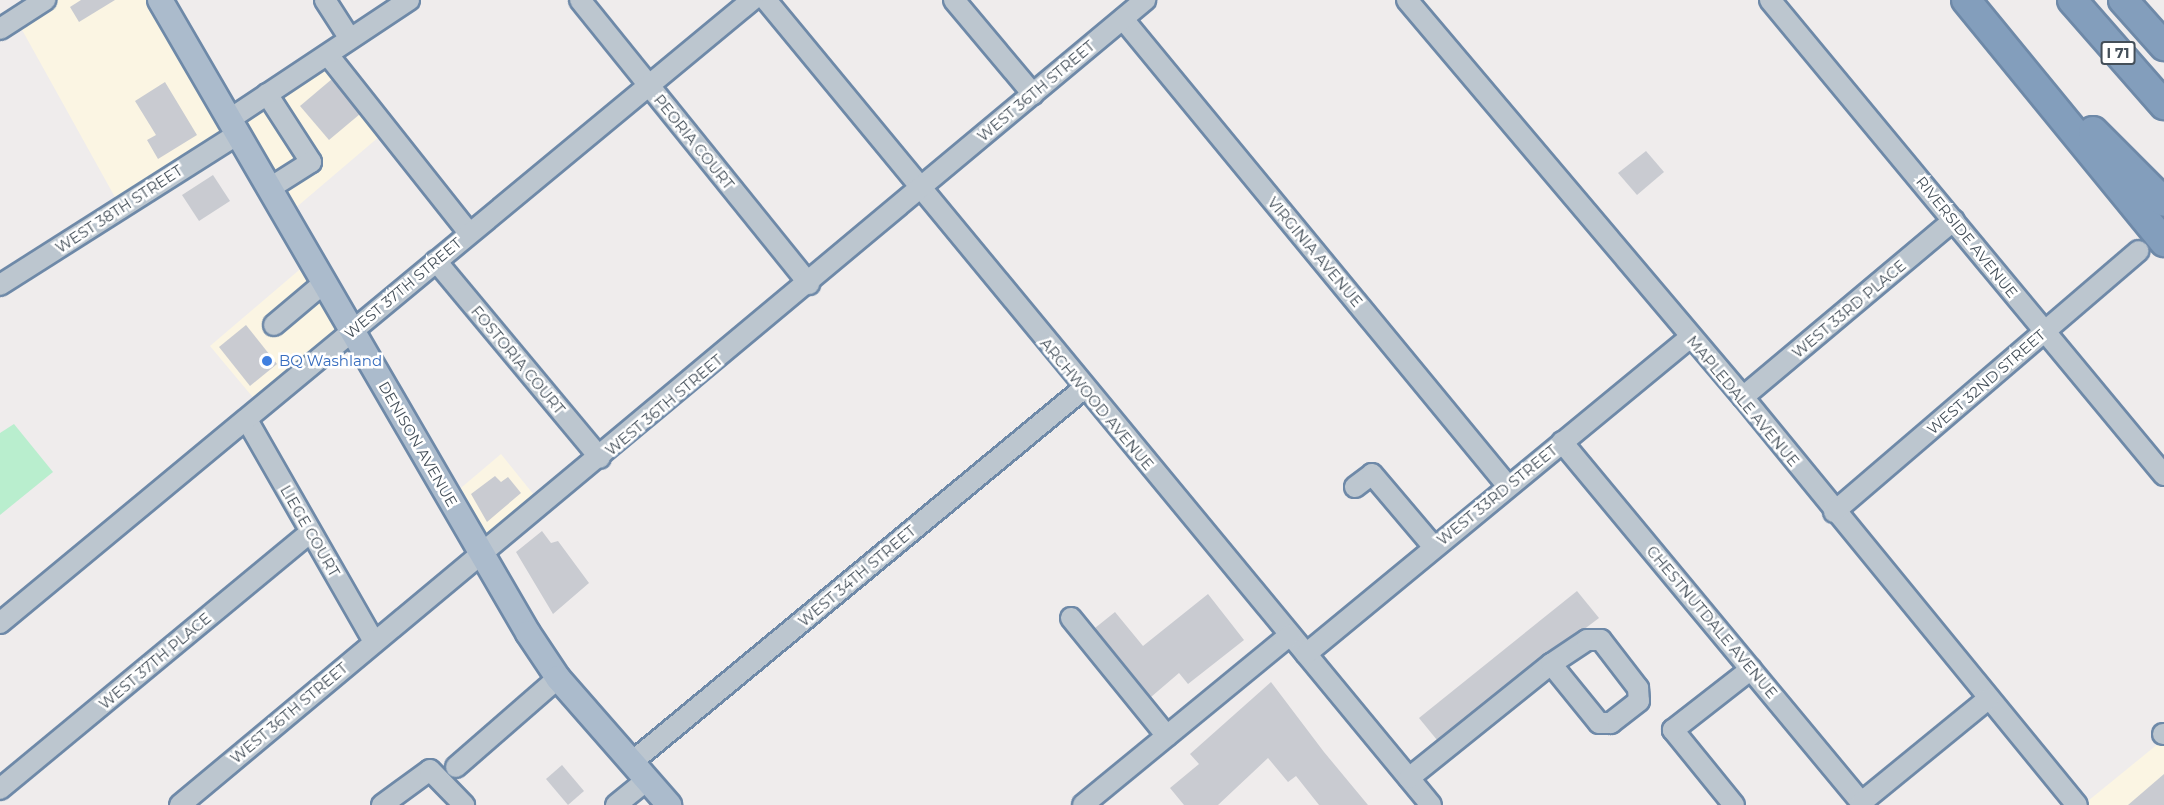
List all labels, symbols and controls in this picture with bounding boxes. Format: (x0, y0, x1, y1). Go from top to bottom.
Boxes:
street label: WEST 36TH STREET (974, 37, 1098, 145)
road number: I 71 (2100, 42, 2136, 64)
street label: PEORIA COURT (650, 91, 738, 193)
street label: WEST 38TH STREET (52, 161, 186, 257)
street label: RIVERSIDE AVENUE (1912, 173, 2022, 301)
street label: VIRGINIA AVENUE (1264, 193, 1366, 311)
street label: WEST 37TH STREET (341, 234, 465, 342)
street label: WEST 33RD PLACE (1789, 256, 1909, 362)
street label: FOSTORIA COURT (467, 302, 569, 418)
street label: WEST 32ND STREET (1923, 326, 2049, 438)
street label: MAPLEDALE AVENUE (1683, 332, 1803, 470)
street label: ARCHWOOD AVENUE (1037, 334, 1157, 474)
street label: WEST 36TH STREET (602, 351, 726, 459)
place label: BQ Washland (279, 352, 382, 370)
marker: BQ Washland (260, 354, 274, 368)
street label: DENISON AVENUE (375, 378, 461, 510)
street label: WEST 33RD STREET (1433, 441, 1561, 549)
street label: LIEGE COURT (277, 482, 343, 580)
street label: WEST 34TH STREET (795, 522, 919, 630)
street label: CHESTNUTDALE AVENUE (1643, 542, 1781, 702)
street label: WEST 37TH PLACE (95, 609, 215, 713)
street label: WEST 36TH STREET (227, 659, 351, 767)

